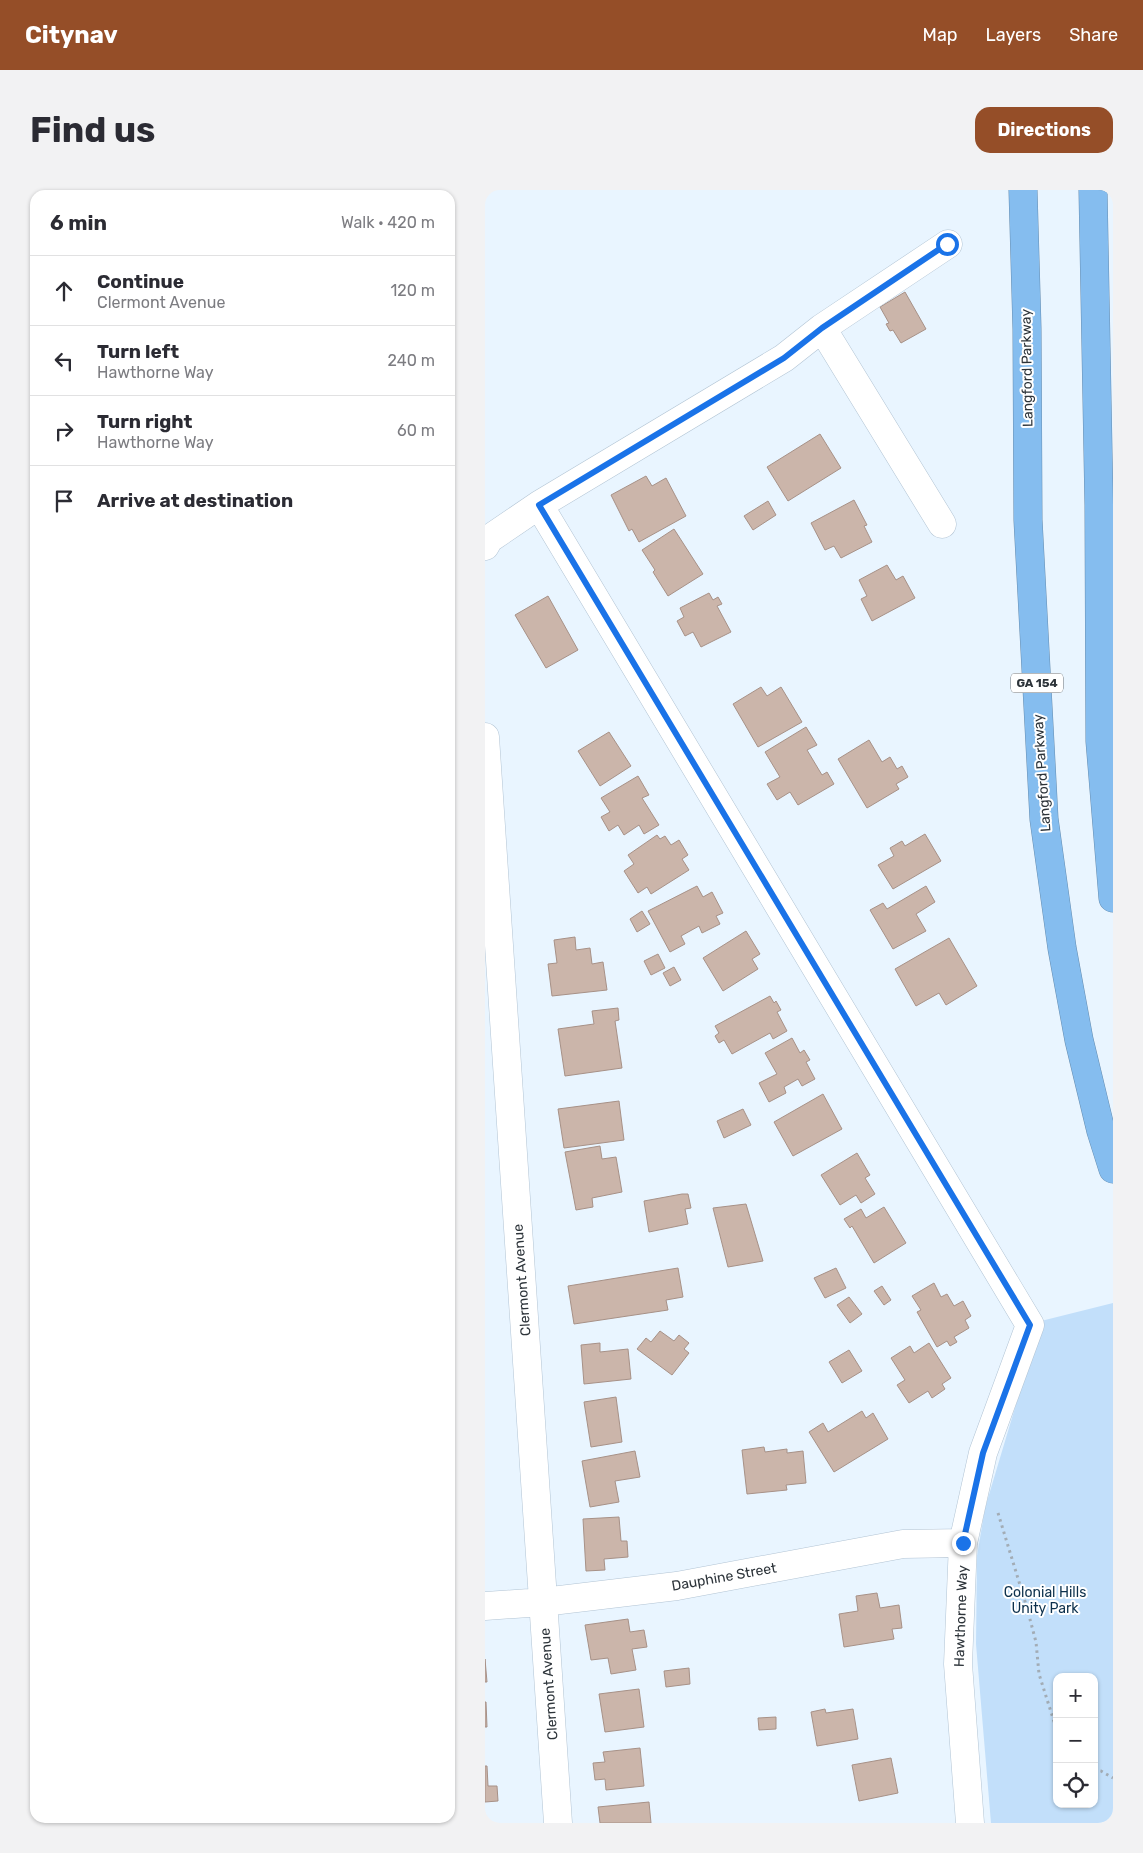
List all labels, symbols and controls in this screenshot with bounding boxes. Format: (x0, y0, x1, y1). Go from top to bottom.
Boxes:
text: Citynav (25, 21, 118, 49)
text: Map (923, 24, 958, 46)
text: Layers (986, 24, 1041, 46)
text: Share (1069, 24, 1118, 46)
button: Directions (975, 107, 1113, 153)
text: Find us (30, 109, 155, 151)
text: 6 min (50, 210, 107, 235)
text: Walk · 420 m (341, 213, 435, 232)
route start (936, 233, 959, 256)
text: Continue (97, 270, 184, 293)
icon: ahead (50, 277, 78, 305)
text: 120 m (390, 281, 435, 300)
text: Clermont Avenue (97, 293, 225, 312)
street label: Langford Parkway (1017, 309, 1037, 427)
text: Turn left (97, 340, 179, 363)
icon: left (50, 347, 78, 375)
text: 240 m (388, 351, 435, 370)
text: Hawthorne Way (97, 363, 214, 382)
text: Turn right (97, 410, 192, 433)
icon: right (50, 417, 78, 445)
text: 60 m (397, 421, 435, 440)
text: Hawthorne Way (97, 433, 214, 452)
icon: arrive (50, 487, 78, 515)
text: Arrive at destination (97, 489, 293, 512)
road number: GA 154 (1011, 673, 1063, 692)
street label: Langford Parkway (1029, 713, 1055, 833)
street label: Clermont Avenue (510, 1223, 534, 1337)
route end (952, 1532, 975, 1555)
street label: Dauphine Street (670, 1559, 778, 1595)
street label: Hawthorne Way (951, 1564, 971, 1667)
park label: Colonial Hills Unity Park (1004, 1584, 1086, 1617)
street label: Clermont Avenue (537, 1627, 561, 1741)
map controls (1053, 1673, 1098, 1808)
button: + (1053, 1673, 1098, 1718)
button: − (1053, 1718, 1098, 1763)
button: locate (1053, 1763, 1098, 1808)

